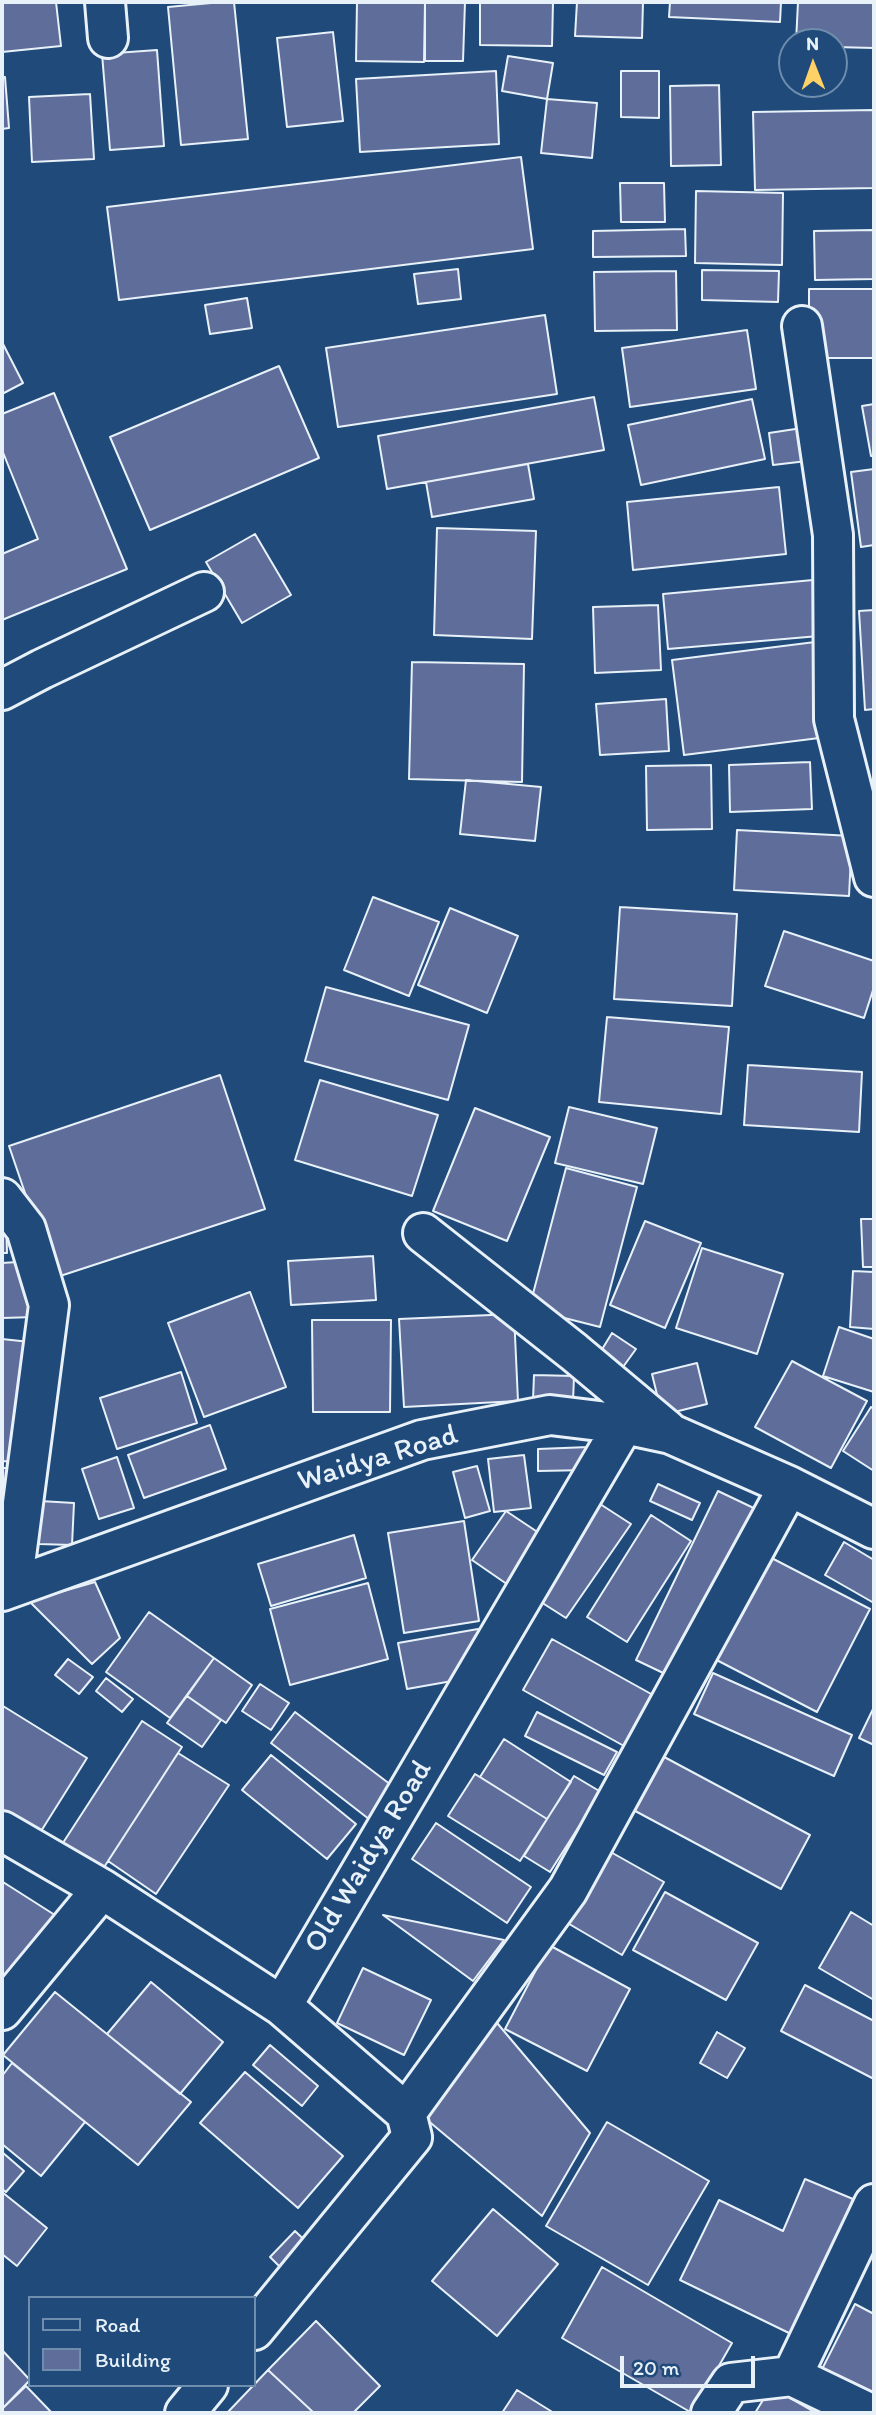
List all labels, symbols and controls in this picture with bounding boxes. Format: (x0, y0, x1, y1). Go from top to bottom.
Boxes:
north arrow (778, 28, 848, 98)
text: N (806, 32, 819, 55)
street label: Waidya Road (294, 1418, 462, 1500)
street label: Old Waidya Road (297, 1754, 441, 1960)
legend (28, 2296, 256, 2387)
text: Road (95, 2312, 140, 2337)
scale bar (624, 2342, 759, 2386)
text: Building (95, 2347, 171, 2372)
text: 20 m (633, 2355, 679, 2380)

